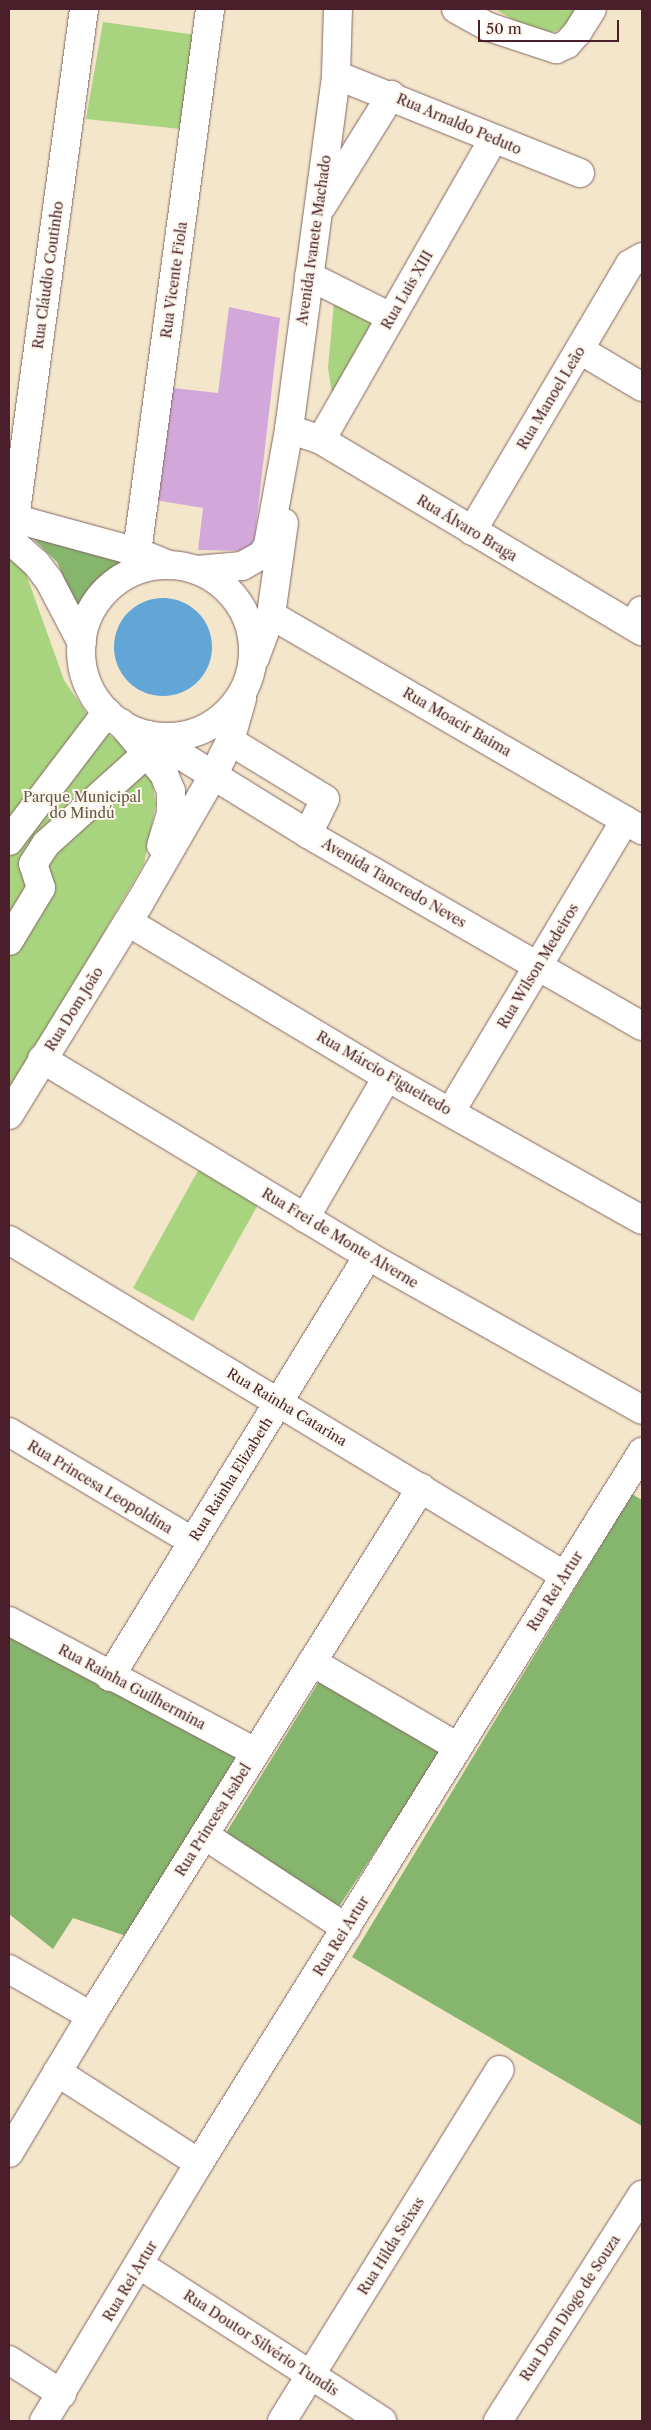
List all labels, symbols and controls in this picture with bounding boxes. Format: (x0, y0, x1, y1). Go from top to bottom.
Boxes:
scale bar (481, 10, 622, 42)
text: 50 m (486, 19, 522, 38)
street label: Rua Arnaldo Peduto (394, 90, 524, 158)
street label: Avenida Ivanete Machado (294, 154, 334, 326)
street label: Rua Cláudio Coutinho (29, 200, 67, 350)
street label: Rua Vicente Fiola (157, 220, 191, 340)
street label: Rua Luis XIII (378, 247, 436, 333)
street label: Rua Manoel Leão (514, 343, 588, 453)
street label: Rua Álvaro Braga (414, 491, 520, 565)
street label: Rua Moacir Baima (400, 684, 514, 760)
park label: Parque Municipal do Mindú (23, 789, 141, 822)
street label: Avenida Tancredo Neves (319, 835, 469, 931)
street label: Rua Wilson Medeiros (494, 900, 582, 1032)
street label: Rua Dom João (41, 964, 107, 1054)
street label: Rua Márcio Figueiredo (313, 1027, 455, 1119)
street label: Rua Frei de Monte Alverne (258, 1184, 422, 1292)
street label: Rua Rainha Catarina (224, 1364, 350, 1450)
street label: Rua Rainha Elizabeth (186, 1414, 276, 1544)
street label: Rua Princesa Leopoldina (24, 1437, 176, 1537)
street label: Rua Rei Artur (524, 1548, 586, 1634)
street label: Rua Rainha Guilhermina (55, 1641, 209, 1733)
street label: Rua Princesa Isabel (172, 1761, 254, 1879)
street label: Rua Rei Artur (310, 1893, 372, 1979)
street label: Rua Hilda Seixas (354, 2194, 428, 2298)
street label: Rua Dom Diogo de Souza (516, 2232, 624, 2384)
street label: Rua Rei Artur (99, 2237, 161, 2325)
street label: Rua Doutor Silvério Tundis (180, 2286, 342, 2400)

